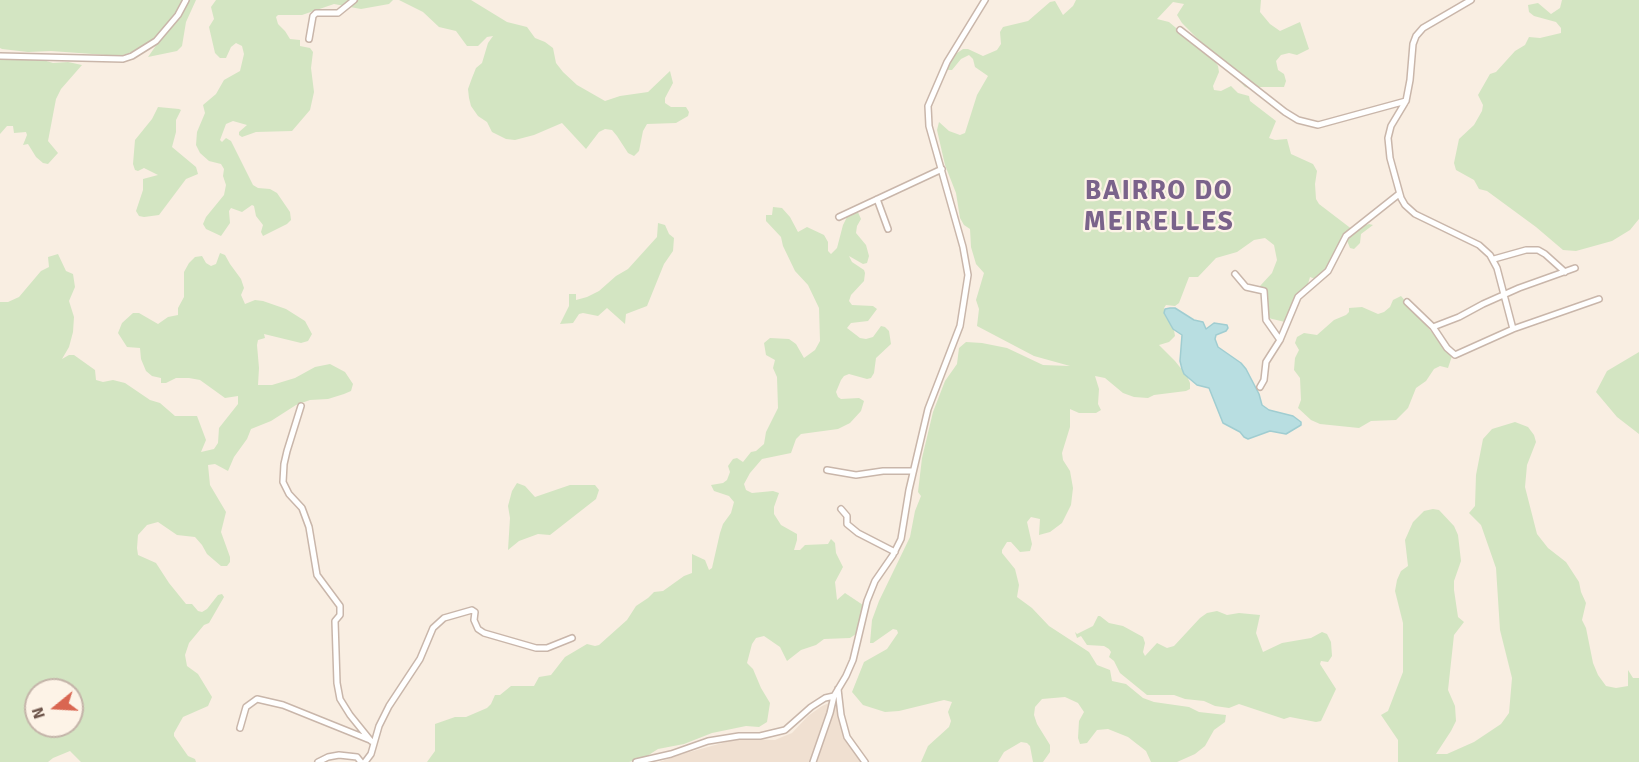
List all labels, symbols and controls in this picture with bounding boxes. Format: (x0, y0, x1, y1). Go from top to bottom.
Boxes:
district label: BAIRRO DO MEIRELLES (1084, 176, 1234, 239)
north arrow (24, 678, 84, 738)
text: N (28, 705, 50, 721)

